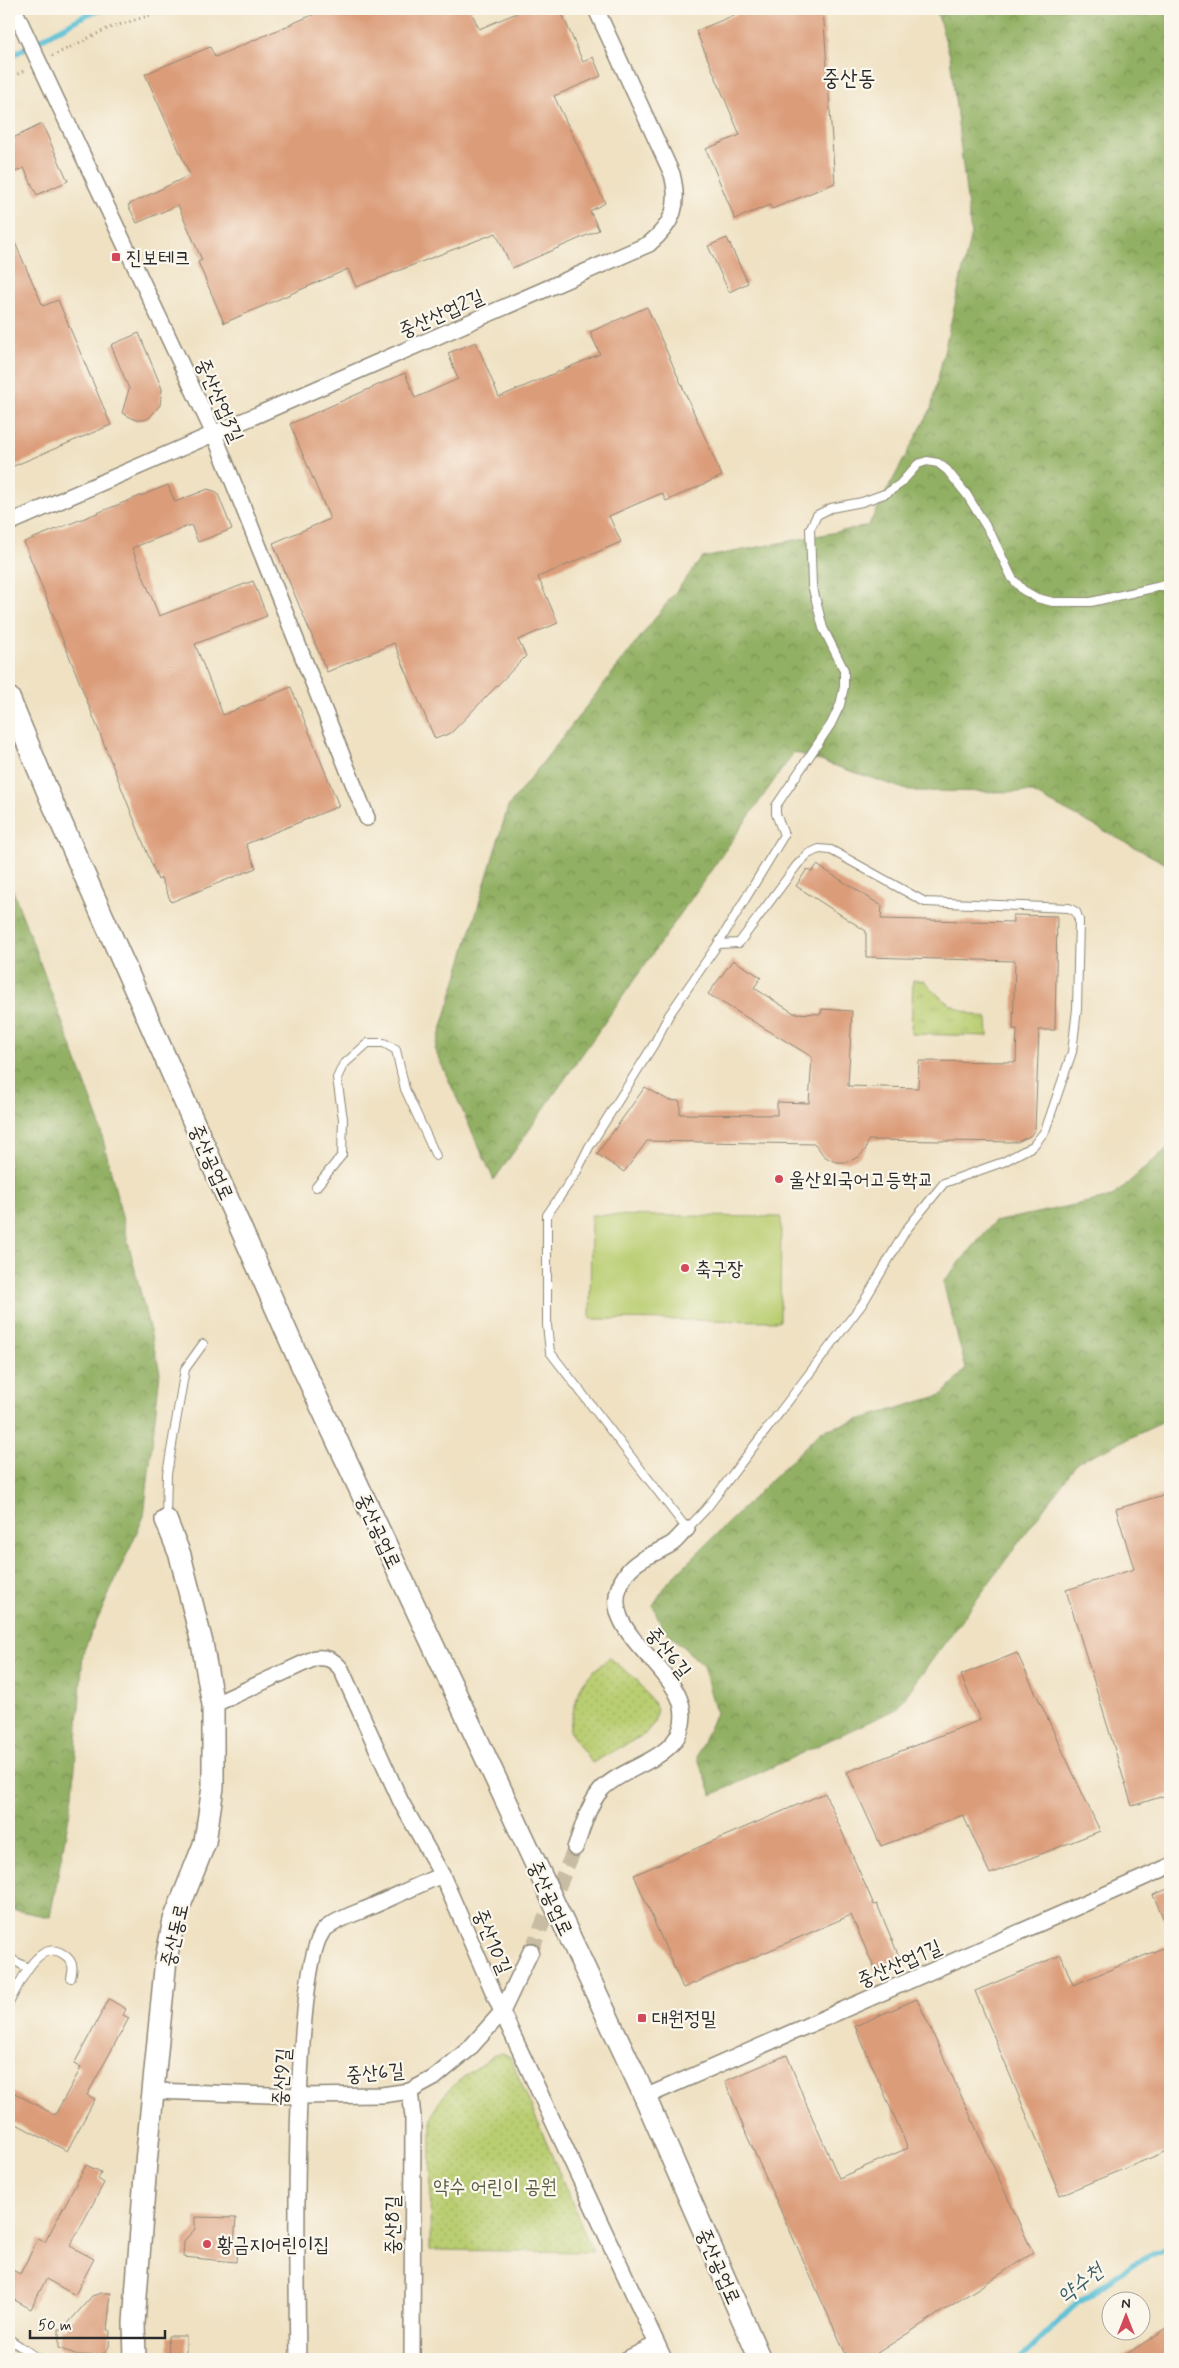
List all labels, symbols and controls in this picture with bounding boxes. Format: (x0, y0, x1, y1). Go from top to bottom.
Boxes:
district label: 중산동 (822, 65, 876, 93)
place label: 진보테크 (126, 245, 190, 272)
marker: 진보테크 (110, 251, 122, 263)
street label: 중산산업2길 (395, 284, 488, 345)
street label: 중산산업3길 (188, 354, 249, 447)
street label: 중산공업로 (182, 1120, 239, 1205)
place label: 울산외국어고등학교 (789, 1167, 934, 1194)
marker: 울산외국어고등학교 (773, 1173, 785, 1185)
place label: 축구장 (695, 1256, 743, 1283)
marker: 축구장 (679, 1262, 691, 1274)
street label: 중산공업로 (348, 1489, 407, 1574)
street label: 중산6길 (639, 1622, 697, 1684)
street label: 중산공업로 (520, 1856, 579, 1941)
street label: 중산동로 (155, 1901, 196, 1970)
street label: 중산10길 (466, 1905, 517, 1978)
street label: 중산산업1길 (853, 1934, 946, 1995)
place label: 대원정밀 (652, 2006, 716, 2033)
marker: 대원정밀 (636, 2012, 648, 2024)
street label: 중산9길 (267, 2047, 298, 2107)
street label: 중산6길 (345, 2057, 405, 2089)
park label: 약수 어린이 공원 (433, 2174, 557, 2201)
street label: 중산8길 (380, 2195, 407, 2255)
street label: 중산공업로 (689, 2224, 746, 2309)
place label: 황금지어린이집 (217, 2232, 330, 2259)
marker: 황금지어린이집 (201, 2238, 213, 2250)
water label: 약수천 (1052, 2256, 1111, 2310)
north arrow (1102, 2290, 1152, 2340)
text: N (1121, 2295, 1131, 2313)
scale bar (30, 2308, 165, 2340)
text: 50 m (38, 2316, 72, 2336)

